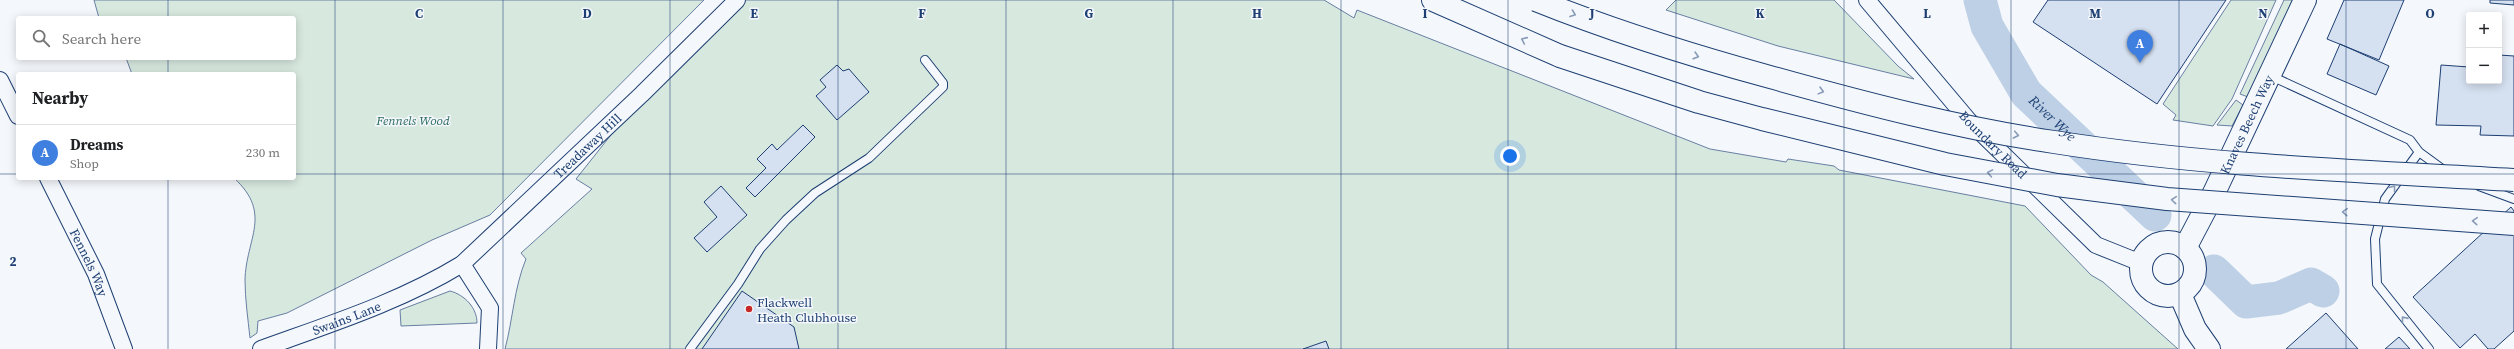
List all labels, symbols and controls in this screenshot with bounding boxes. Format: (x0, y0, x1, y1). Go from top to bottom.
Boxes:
text: C (415, 5, 423, 22)
text: D (582, 5, 592, 22)
text: E (750, 5, 758, 22)
text: F (918, 5, 926, 22)
text: G (1085, 5, 1094, 22)
text: H (1252, 5, 1262, 22)
text: I (1422, 5, 1428, 22)
text: J (1588, 5, 1595, 22)
text: K (1755, 5, 1765, 22)
text: L (1923, 5, 1931, 22)
text: M (2089, 5, 2101, 22)
text: N (2258, 5, 2268, 22)
text: O (2425, 5, 2435, 22)
one-way arrow (1569, 10, 1576, 18)
map controls (2466, 12, 2502, 84)
button: + (2466, 12, 2502, 48)
search box (16, 16, 296, 60)
icon: search (30, 27, 52, 49)
text: Search here (62, 28, 141, 49)
pin: A (2127, 30, 2153, 63)
one-way arrow (1521, 37, 1528, 45)
button: − (2466, 48, 2502, 84)
one-way arrow (1692, 51, 1699, 60)
street label: Knaves Beech Way (2216, 72, 2277, 177)
text: Nearby (32, 86, 88, 110)
one-way arrow (1817, 87, 1824, 95)
water label: River Wye (2024, 90, 2081, 146)
street label: Boundary Road (1955, 107, 2031, 182)
street label: Treadaway Hill (550, 109, 625, 182)
park label: Fennels Wood (375, 112, 450, 129)
one-way arrow (2013, 130, 2019, 138)
text: Dreams (70, 134, 123, 155)
text: A (41, 144, 49, 161)
text: 230 m (246, 144, 280, 161)
your location (1500, 146, 1520, 166)
text: Shop (70, 155, 99, 172)
one-way arrow (1987, 169, 1993, 177)
one-way arrow (2388, 186, 2395, 193)
one-way arrow (2171, 195, 2177, 204)
one-way arrow (2342, 208, 2348, 217)
one-way arrow (2472, 217, 2478, 226)
street label: Fennels Way (66, 226, 112, 299)
text: 2 (9, 253, 17, 270)
place label: Flackwell Heath Clubhouse (757, 294, 857, 326)
street label: Swains Lane (310, 297, 384, 339)
marker: Flackwell Heath Clubhouse (744, 304, 754, 314)
one-way arrow (2402, 316, 2409, 323)

